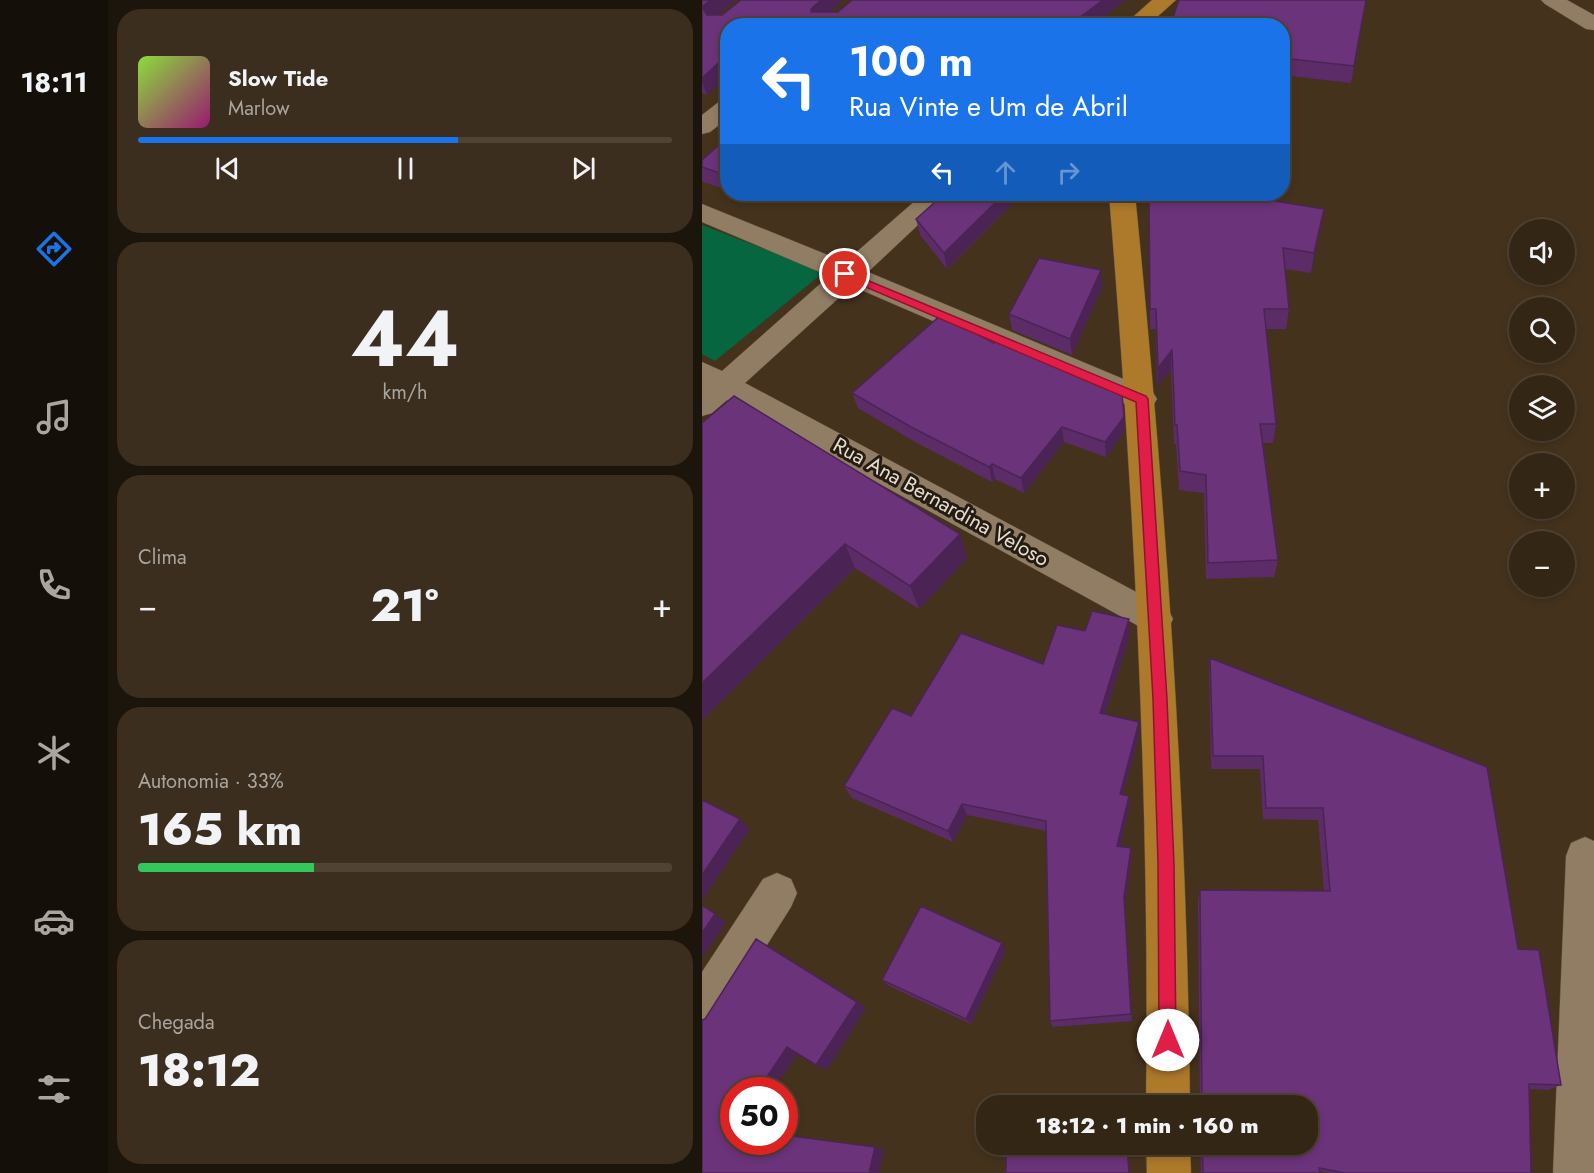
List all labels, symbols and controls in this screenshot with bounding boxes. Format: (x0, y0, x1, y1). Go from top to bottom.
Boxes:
text: 100 m (849, 31, 973, 92)
icon: left (750, 42, 828, 120)
text: Slow Tide (228, 62, 328, 94)
text: 18:11 (21, 63, 87, 102)
text: Rua Vinte e Um de Abril (849, 87, 1128, 126)
text: Marlow (228, 94, 290, 123)
icon: previous (211, 152, 244, 185)
icon: pause (389, 152, 422, 185)
icon: next (567, 152, 600, 185)
icon: left (926, 156, 959, 189)
icon: ahead (989, 156, 1022, 189)
icon: right (1052, 156, 1085, 189)
map controls (1509, 219, 1575, 597)
button: sound (1509, 219, 1575, 285)
icon: directions (33, 228, 75, 270)
pin (819, 248, 870, 299)
icon: arrive (828, 257, 861, 290)
text: 44 (351, 283, 459, 395)
button: search (1509, 297, 1575, 363)
button: layers (1509, 375, 1575, 441)
text: km/h (382, 378, 428, 407)
icon: music (33, 396, 75, 438)
street label: Rua Ana Bernardina Veloso (828, 430, 1054, 574)
button: + (1509, 453, 1575, 519)
button: − (1509, 531, 1575, 597)
text: Clima (138, 543, 187, 572)
icon: phone (33, 564, 75, 606)
text: 21° (371, 573, 439, 638)
text: − (138, 582, 157, 629)
text: + (652, 582, 672, 629)
icon: climate (33, 732, 75, 774)
text: Autonomia · 33% (138, 767, 284, 796)
text: 165 km (138, 797, 302, 862)
icon: car (33, 900, 75, 942)
text: Chegada (138, 1008, 215, 1037)
position arrow (1136, 1008, 1200, 1072)
text: 18:12 (138, 1038, 260, 1103)
icon: filters (33, 1068, 75, 1110)
speed limit sign: 50 (720, 1077, 798, 1155)
text: 18:12 · 1 min · 160 m (1035, 1109, 1259, 1141)

